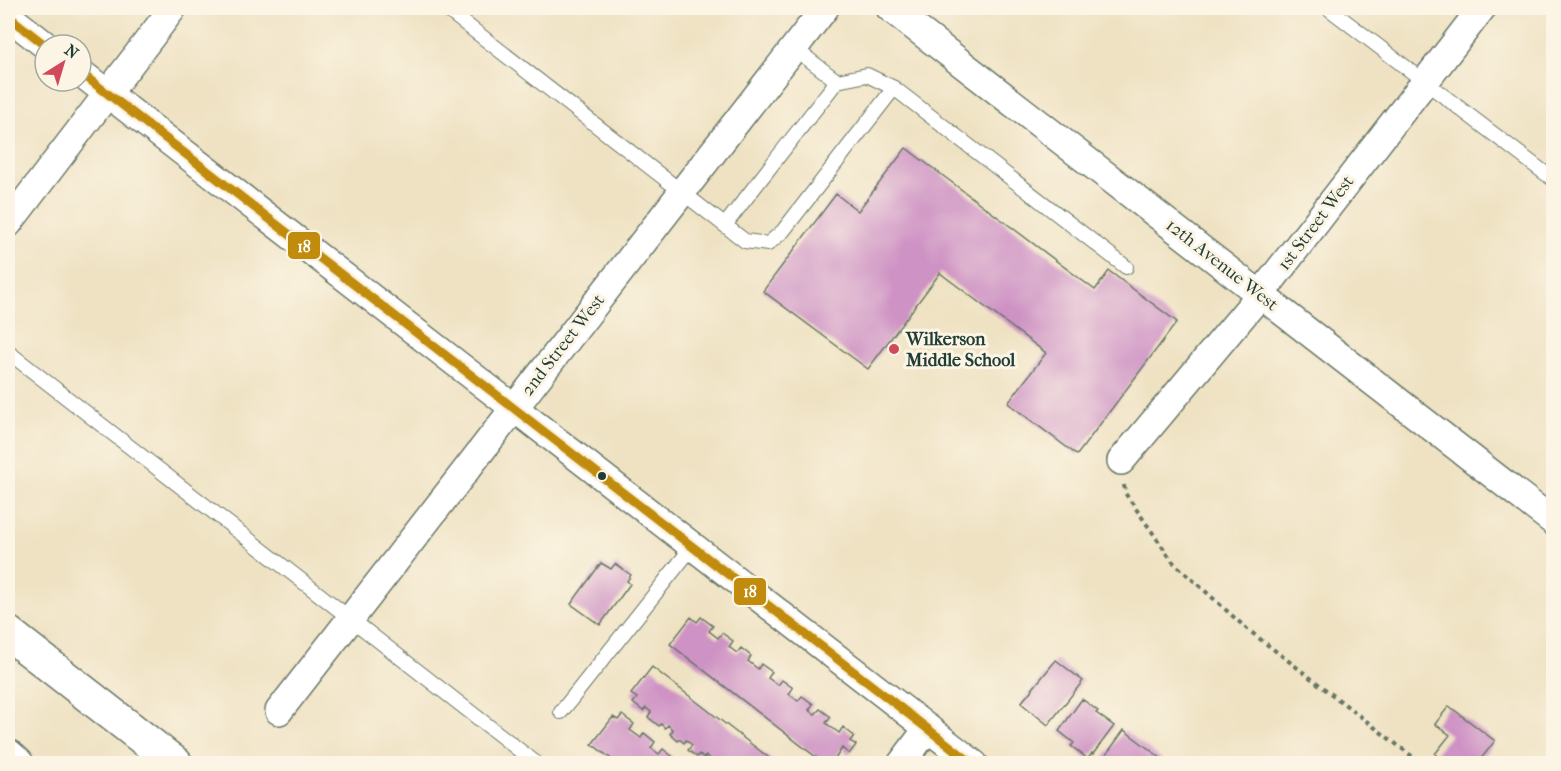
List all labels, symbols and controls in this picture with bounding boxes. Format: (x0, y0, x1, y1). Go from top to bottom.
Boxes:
north arrow (33, 33, 93, 93)
text: N (61, 40, 83, 63)
street label: 1st Street West (1274, 171, 1359, 275)
street label: 12th Avenue West (1162, 215, 1283, 316)
line badge: 18 (287, 231, 321, 260)
text: 18 (297, 237, 311, 256)
street label: 2nd Street West (517, 290, 610, 400)
place label: Wilkerson Middle School (905, 329, 1016, 371)
marker: Wilkerson Middle School (887, 342, 901, 356)
unlabelled marker (596, 470, 608, 482)
line badge: 18 (733, 577, 767, 606)
text: 18 (743, 582, 757, 601)

